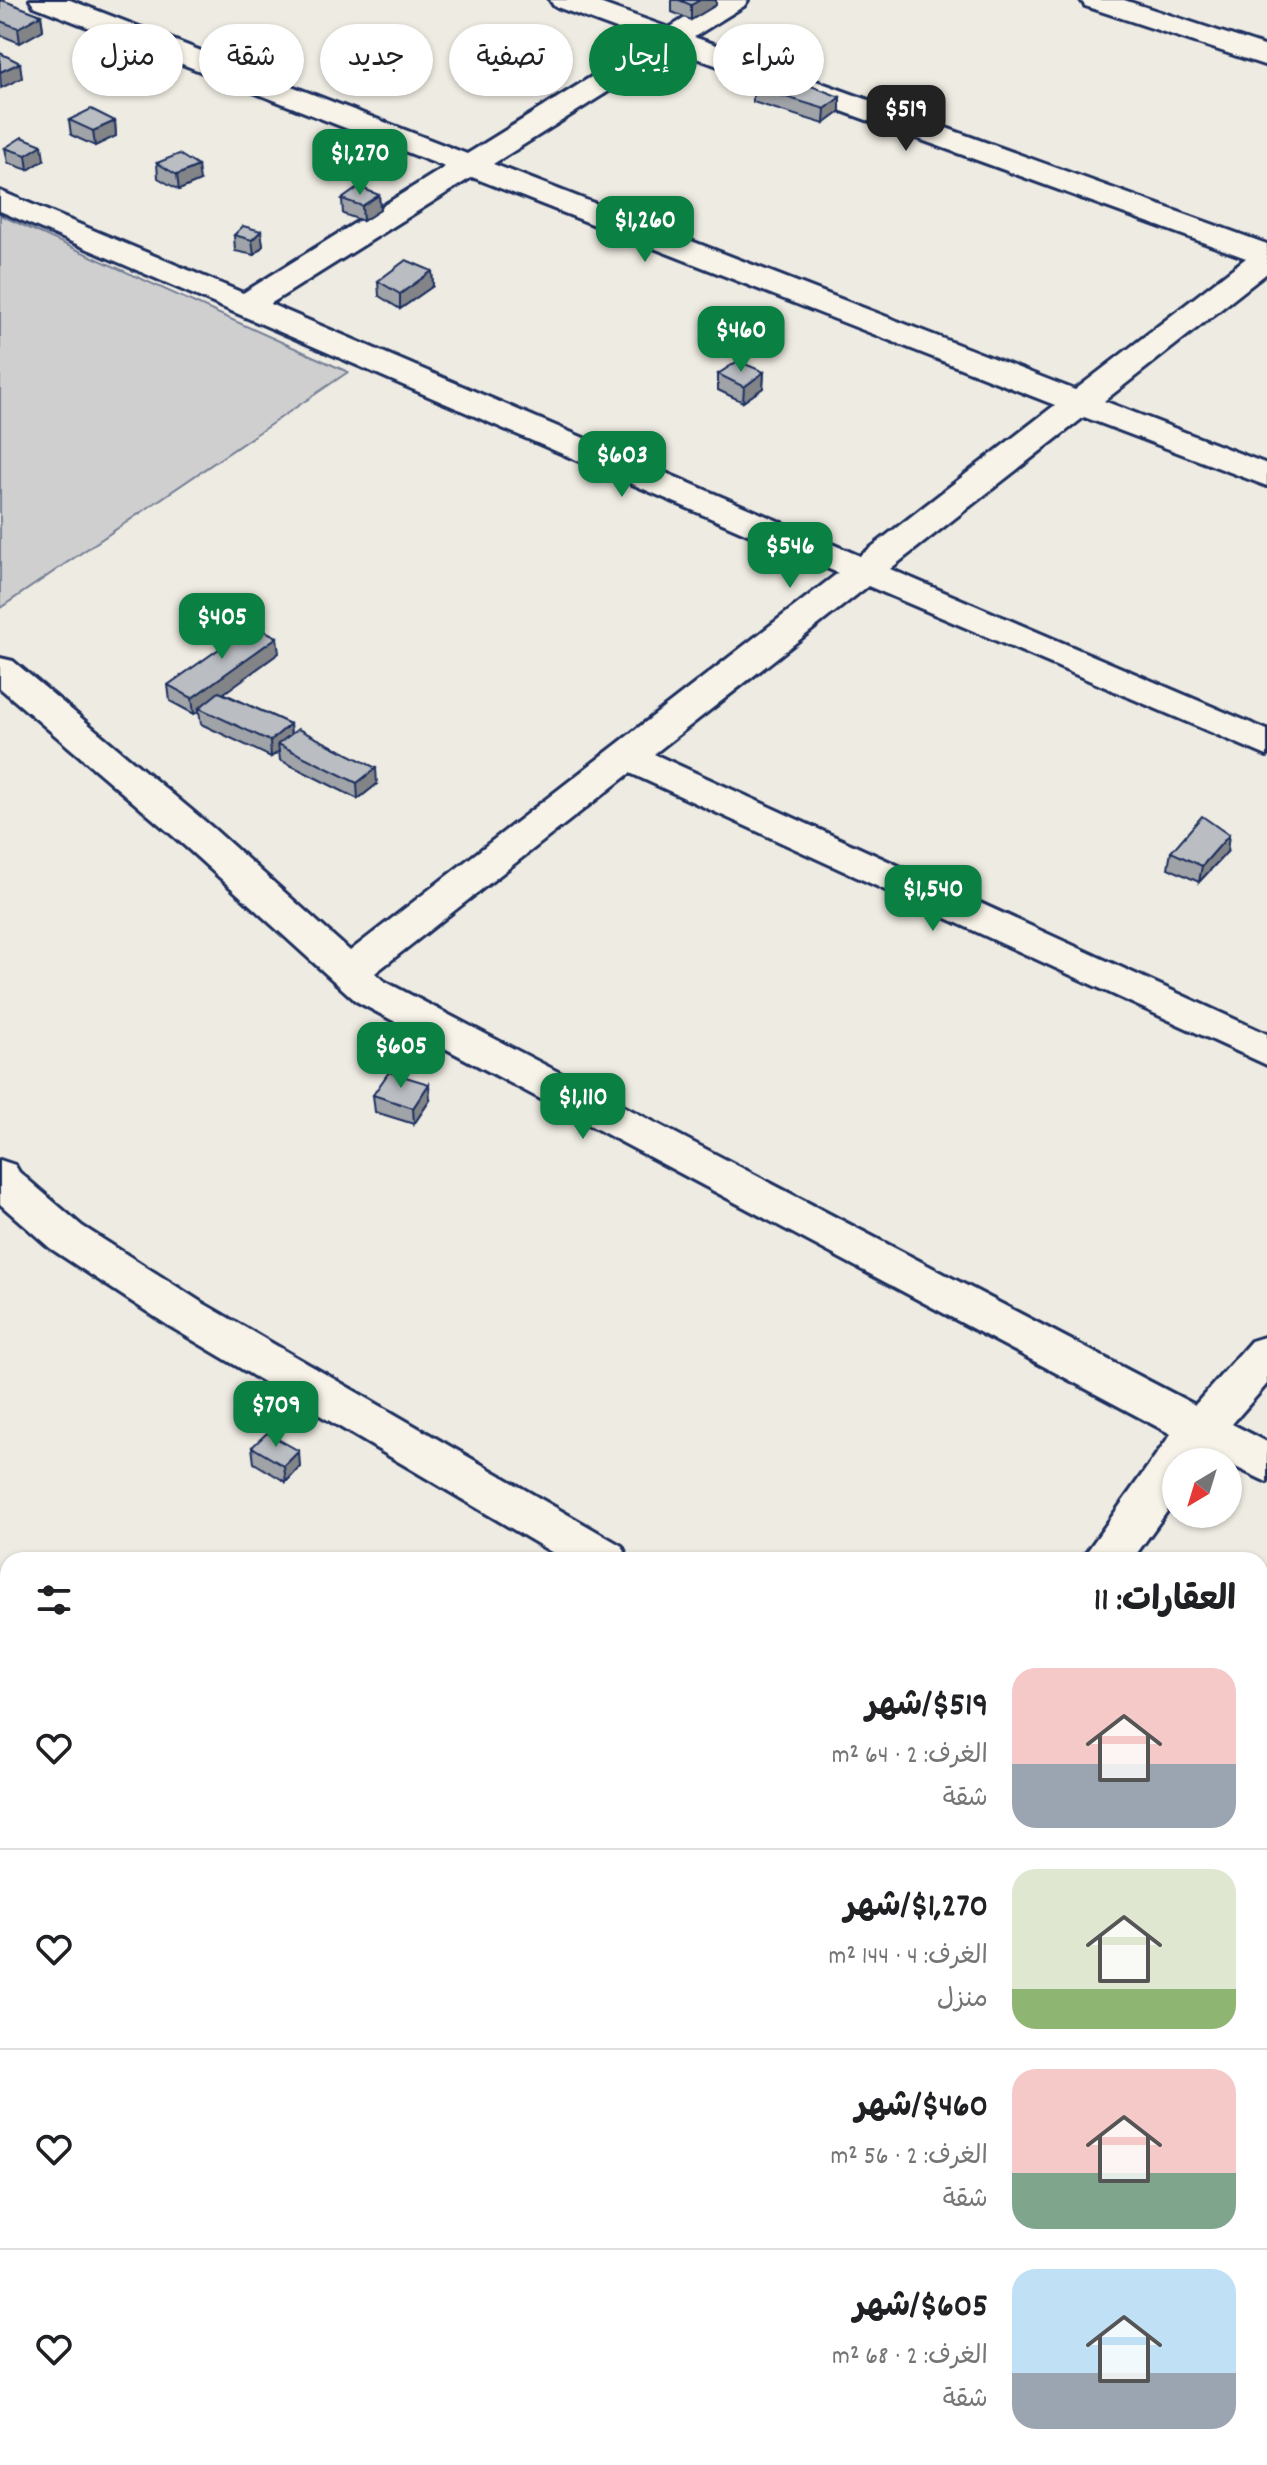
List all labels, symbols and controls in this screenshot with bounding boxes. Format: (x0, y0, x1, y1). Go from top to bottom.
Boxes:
chip: منزل (72, 24, 183, 96)
chip: شقة (199, 24, 304, 96)
chip: جديد (320, 24, 433, 96)
chip: تصفية (449, 24, 573, 96)
chip: إيجار (589, 24, 697, 96)
chip: شراء (713, 24, 824, 96)
pin: $519 (859, 85, 953, 153)
text: $519 (885, 92, 927, 129)
pin: $1,270 (295, 129, 425, 197)
text: $1,270 (330, 136, 390, 173)
pin: $1,260 (580, 196, 710, 264)
text: $1,260 (614, 203, 676, 240)
pin: $460 (694, 306, 788, 374)
text: $460 (716, 313, 766, 350)
pin: $603 (575, 431, 669, 499)
text: $603 (596, 438, 648, 475)
pin: $546 (743, 522, 837, 590)
text: $546 (766, 529, 814, 566)
pin: $405 (175, 593, 269, 661)
text: $405 (197, 600, 247, 637)
pin: $1,540 (868, 865, 998, 933)
text: $1,540 (903, 872, 963, 909)
pin: $605 (354, 1022, 448, 1090)
text: $605 (375, 1029, 427, 1066)
pin: $1,110 (518, 1073, 648, 1141)
text: $1,110 (558, 1080, 608, 1117)
pin: $709 (229, 1381, 323, 1449)
text: $709 (251, 1388, 301, 1425)
north arrow (1162, 1448, 1242, 1528)
map controls (1162, 1448, 1242, 1528)
icon: filters (32, 1578, 76, 1622)
text: العقارات: 11 (1094, 1578, 1236, 1627)
text: $519/شهر (866, 1683, 988, 1732)
icon: home (1076, 1700, 1172, 1796)
icon: heart (32, 1726, 76, 1770)
text: الغرف: 2 · 64 m² (832, 1738, 988, 1775)
text: شقة (943, 1781, 988, 1818)
text: $1,270/شهر (844, 1884, 988, 1933)
icon: home (1076, 1901, 1172, 1997)
icon: heart (32, 1927, 76, 1971)
text: الغرف: 4 · 144 m² (829, 1939, 988, 1976)
text: منزل (937, 1982, 988, 2019)
text: $460/شهر (855, 2084, 988, 2133)
icon: home (1076, 2101, 1172, 2197)
icon: heart (32, 2127, 76, 2171)
text: الغرف: 2 · 56 m² (830, 2139, 988, 2176)
text: شقة (943, 2182, 988, 2219)
text: $605/شهر (854, 2284, 988, 2333)
icon: home (1076, 2301, 1172, 2397)
icon: heart (32, 2327, 76, 2371)
text: الغرف: 2 · 68 m² (832, 2339, 988, 2376)
text: شقة (943, 2382, 988, 2419)

